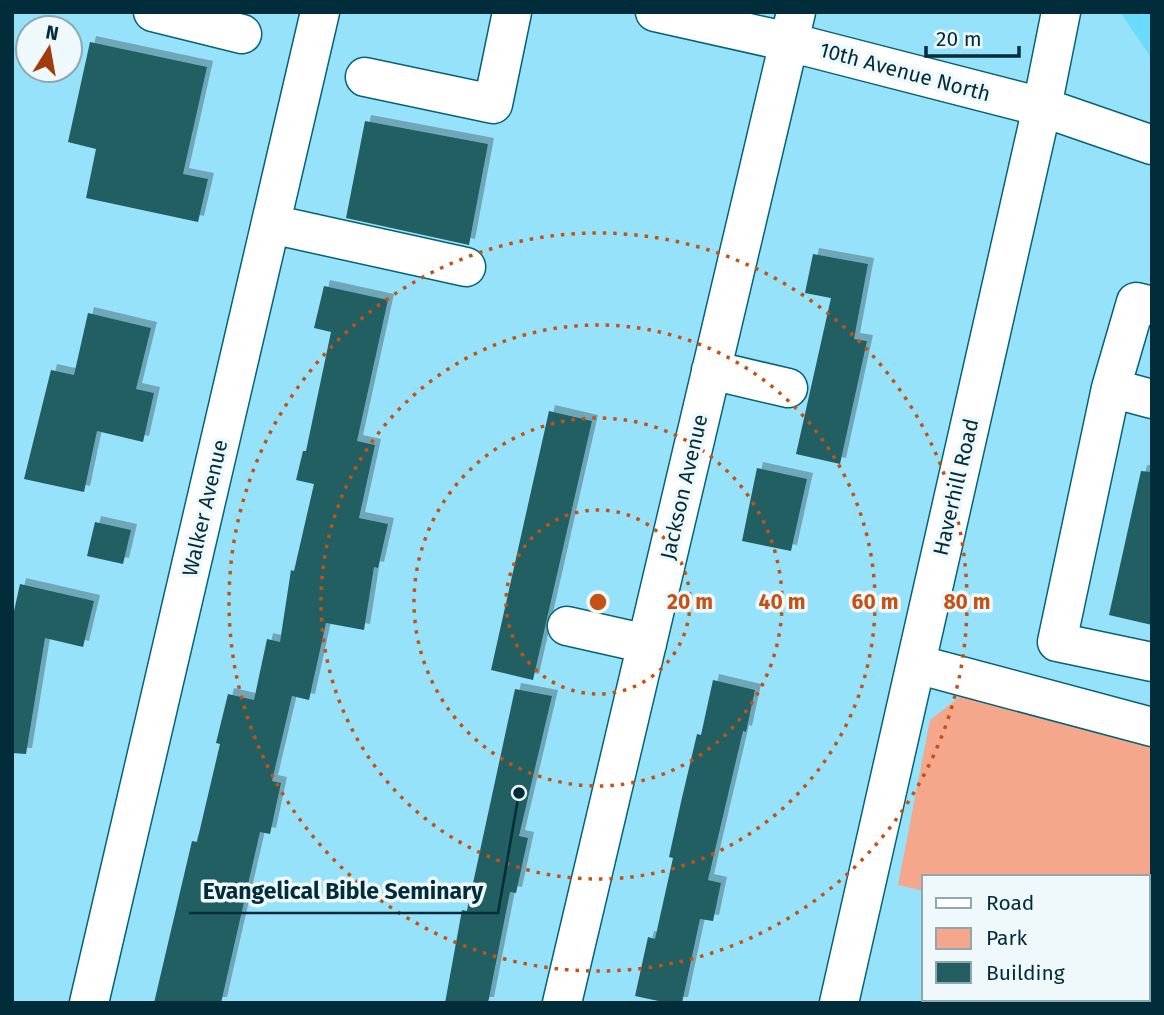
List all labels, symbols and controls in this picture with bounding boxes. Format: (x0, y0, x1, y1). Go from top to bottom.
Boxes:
north arrow (14, 14, 84, 84)
scale bar (926, 14, 1019, 58)
text: N (44, 20, 61, 45)
text: 20 m (936, 26, 982, 52)
street label: 10th Avenue North (817, 37, 993, 107)
street label: Jackson Avenue (655, 412, 713, 562)
street label: Haverhill Road (928, 416, 984, 558)
street label: Walker Avenue (177, 437, 233, 579)
text: 20 m (667, 589, 713, 615)
text: 40 m (759, 589, 805, 615)
text: 60 m (852, 589, 898, 615)
text: 80 m (943, 589, 991, 615)
centre of rings (586, 590, 610, 614)
callout: Evangelical Bible Seminary (189, 869, 498, 913)
legend (922, 875, 1150, 1001)
text: Evangelical Bible Seminary (203, 877, 484, 905)
text: Road (986, 890, 1034, 916)
text: Park (986, 925, 1028, 951)
text: Building (986, 960, 1065, 986)

